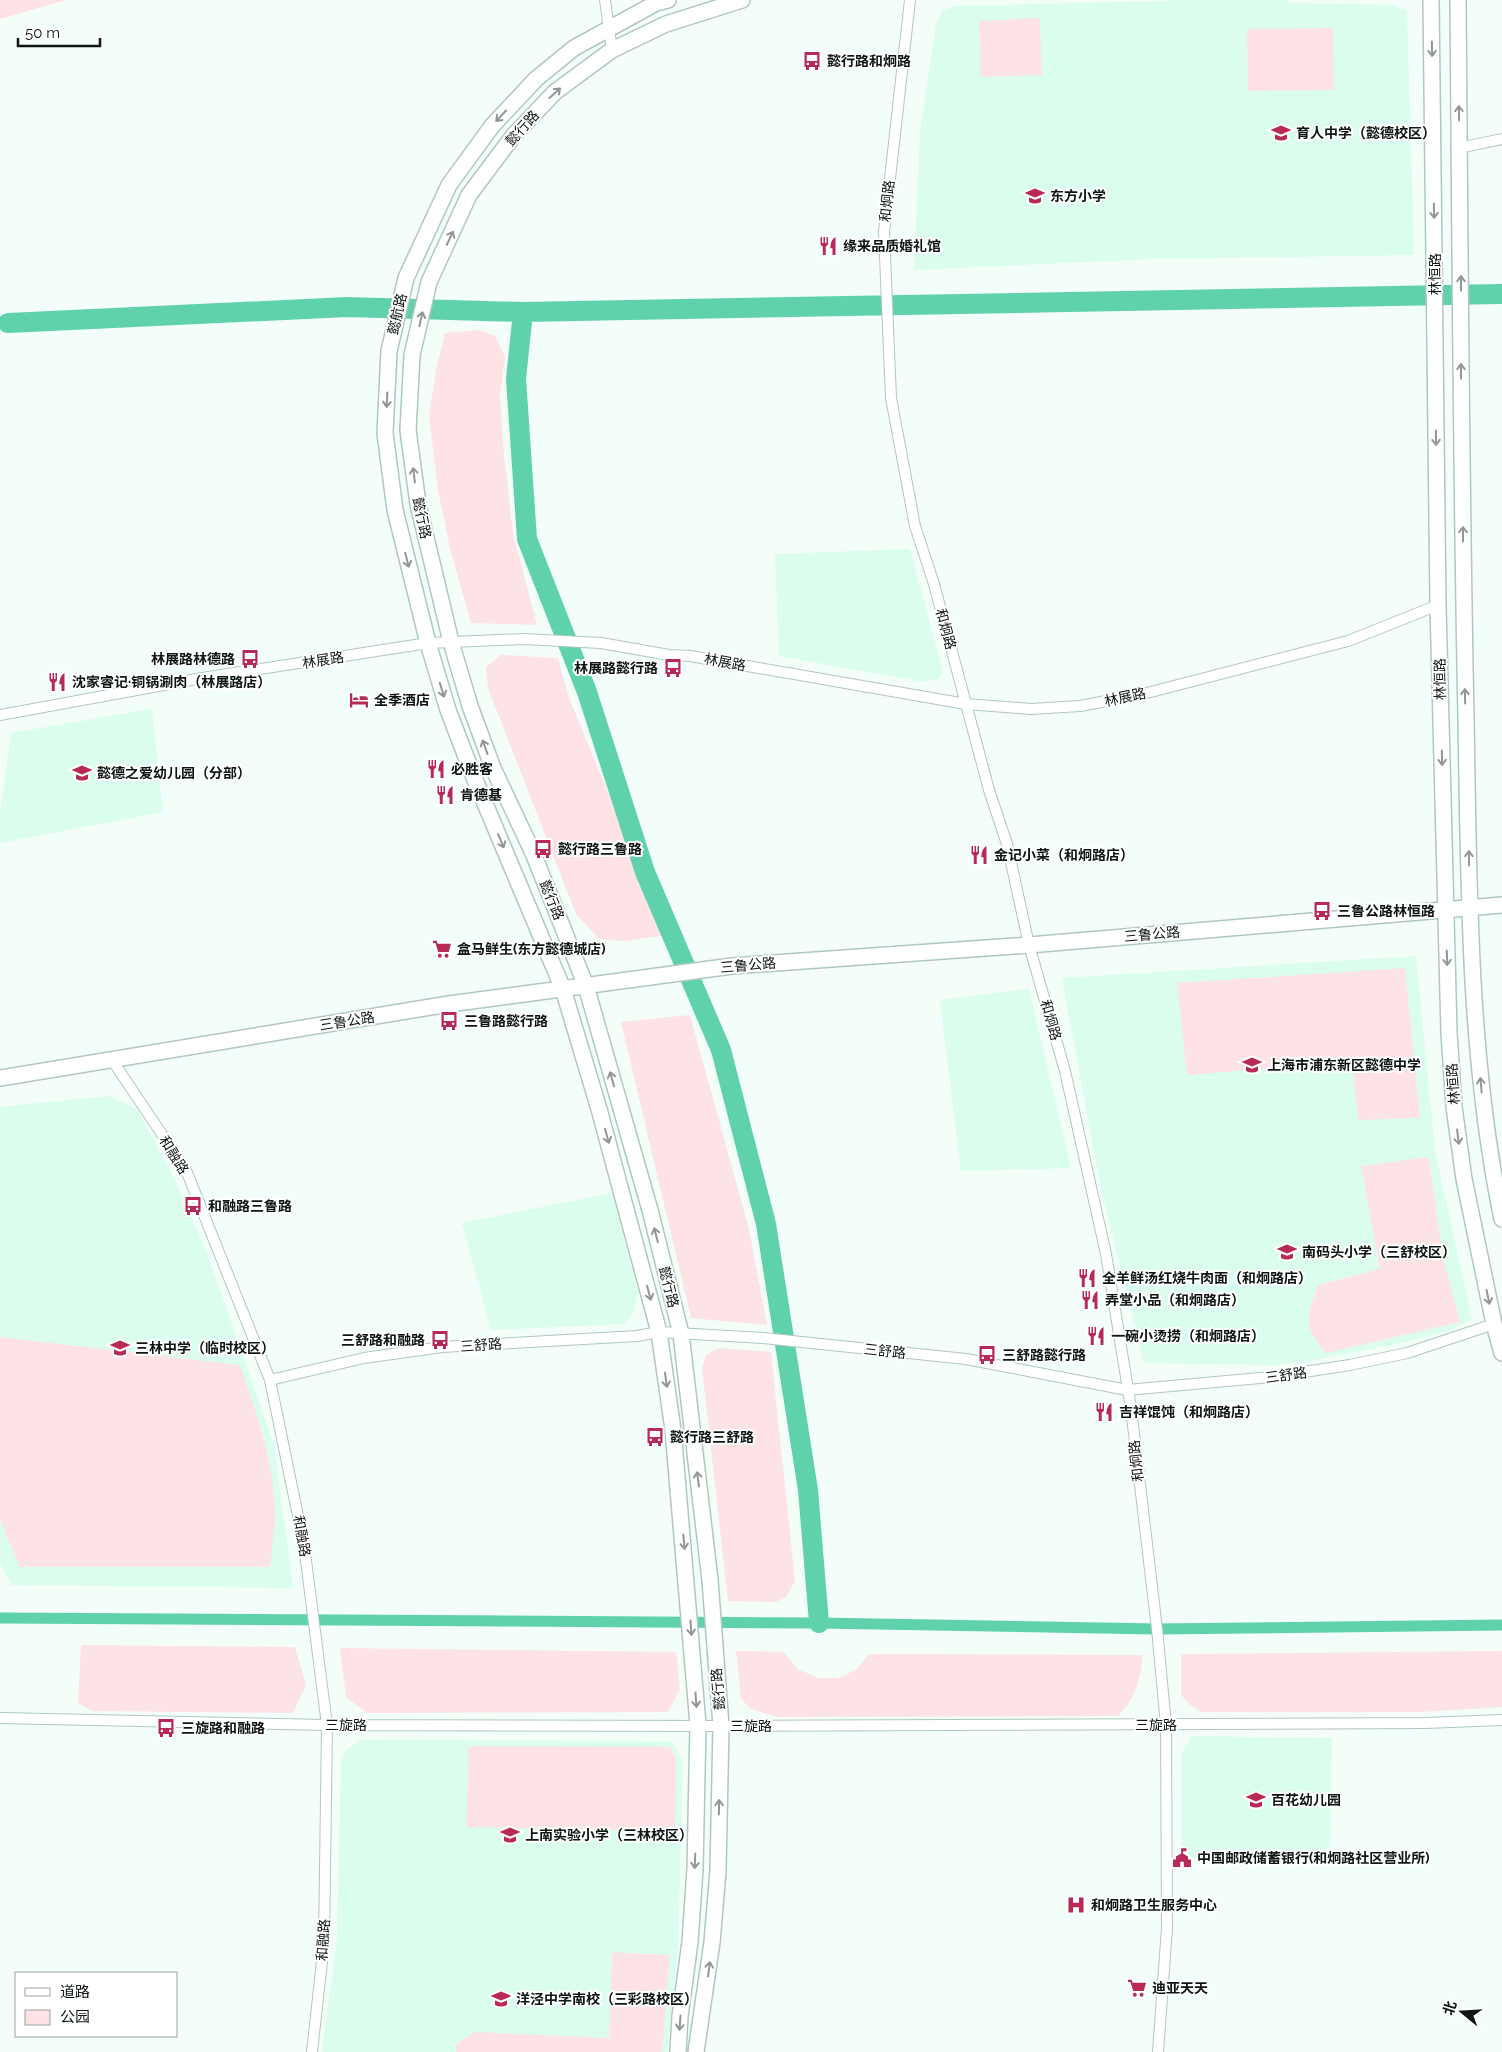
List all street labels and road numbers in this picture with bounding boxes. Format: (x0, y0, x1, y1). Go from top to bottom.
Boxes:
street label: 懿行路 (502, 107, 542, 149)
street label: 和炯路 (877, 179, 897, 223)
street label: 林恒路 (1427, 253, 1443, 295)
street label: 懿航路 (384, 292, 410, 336)
street label: 懿行路 (410, 496, 434, 540)
street label: 和炯路 (933, 607, 959, 651)
street label: 林展路 (301, 649, 345, 671)
street label: 林展路 (703, 650, 747, 674)
street label: 林恒路 (1432, 658, 1448, 700)
street label: 林展路 (1103, 685, 1147, 709)
street label: 懿行路 (537, 878, 567, 922)
street label: 三鲁公路 (1123, 924, 1181, 944)
street label: 三鲁公路 (719, 955, 777, 975)
street label: 和炯路 (1038, 998, 1064, 1042)
street label: 三鲁公路 (318, 1009, 376, 1033)
street label: 林恒路 (1444, 1062, 1462, 1106)
street label: 和融路 (156, 1133, 192, 1177)
street label: 懿行路 (656, 1265, 682, 1309)
street label: 三舒路 (459, 1336, 503, 1354)
street label: 三舒路 (863, 1341, 907, 1361)
street label: 三舒路 (1264, 1364, 1308, 1386)
street label: 和炯路 (1126, 1439, 1146, 1483)
street label: 和融路 (290, 1514, 314, 1558)
street label: 懿行路 (708, 1667, 728, 1711)
street label: 三旋路 (325, 1717, 367, 1733)
street label: 三旋路 (1135, 1717, 1177, 1733)
street label: 三旋路 (730, 1718, 772, 1734)
street label: 和融路 (314, 1918, 332, 1962)

